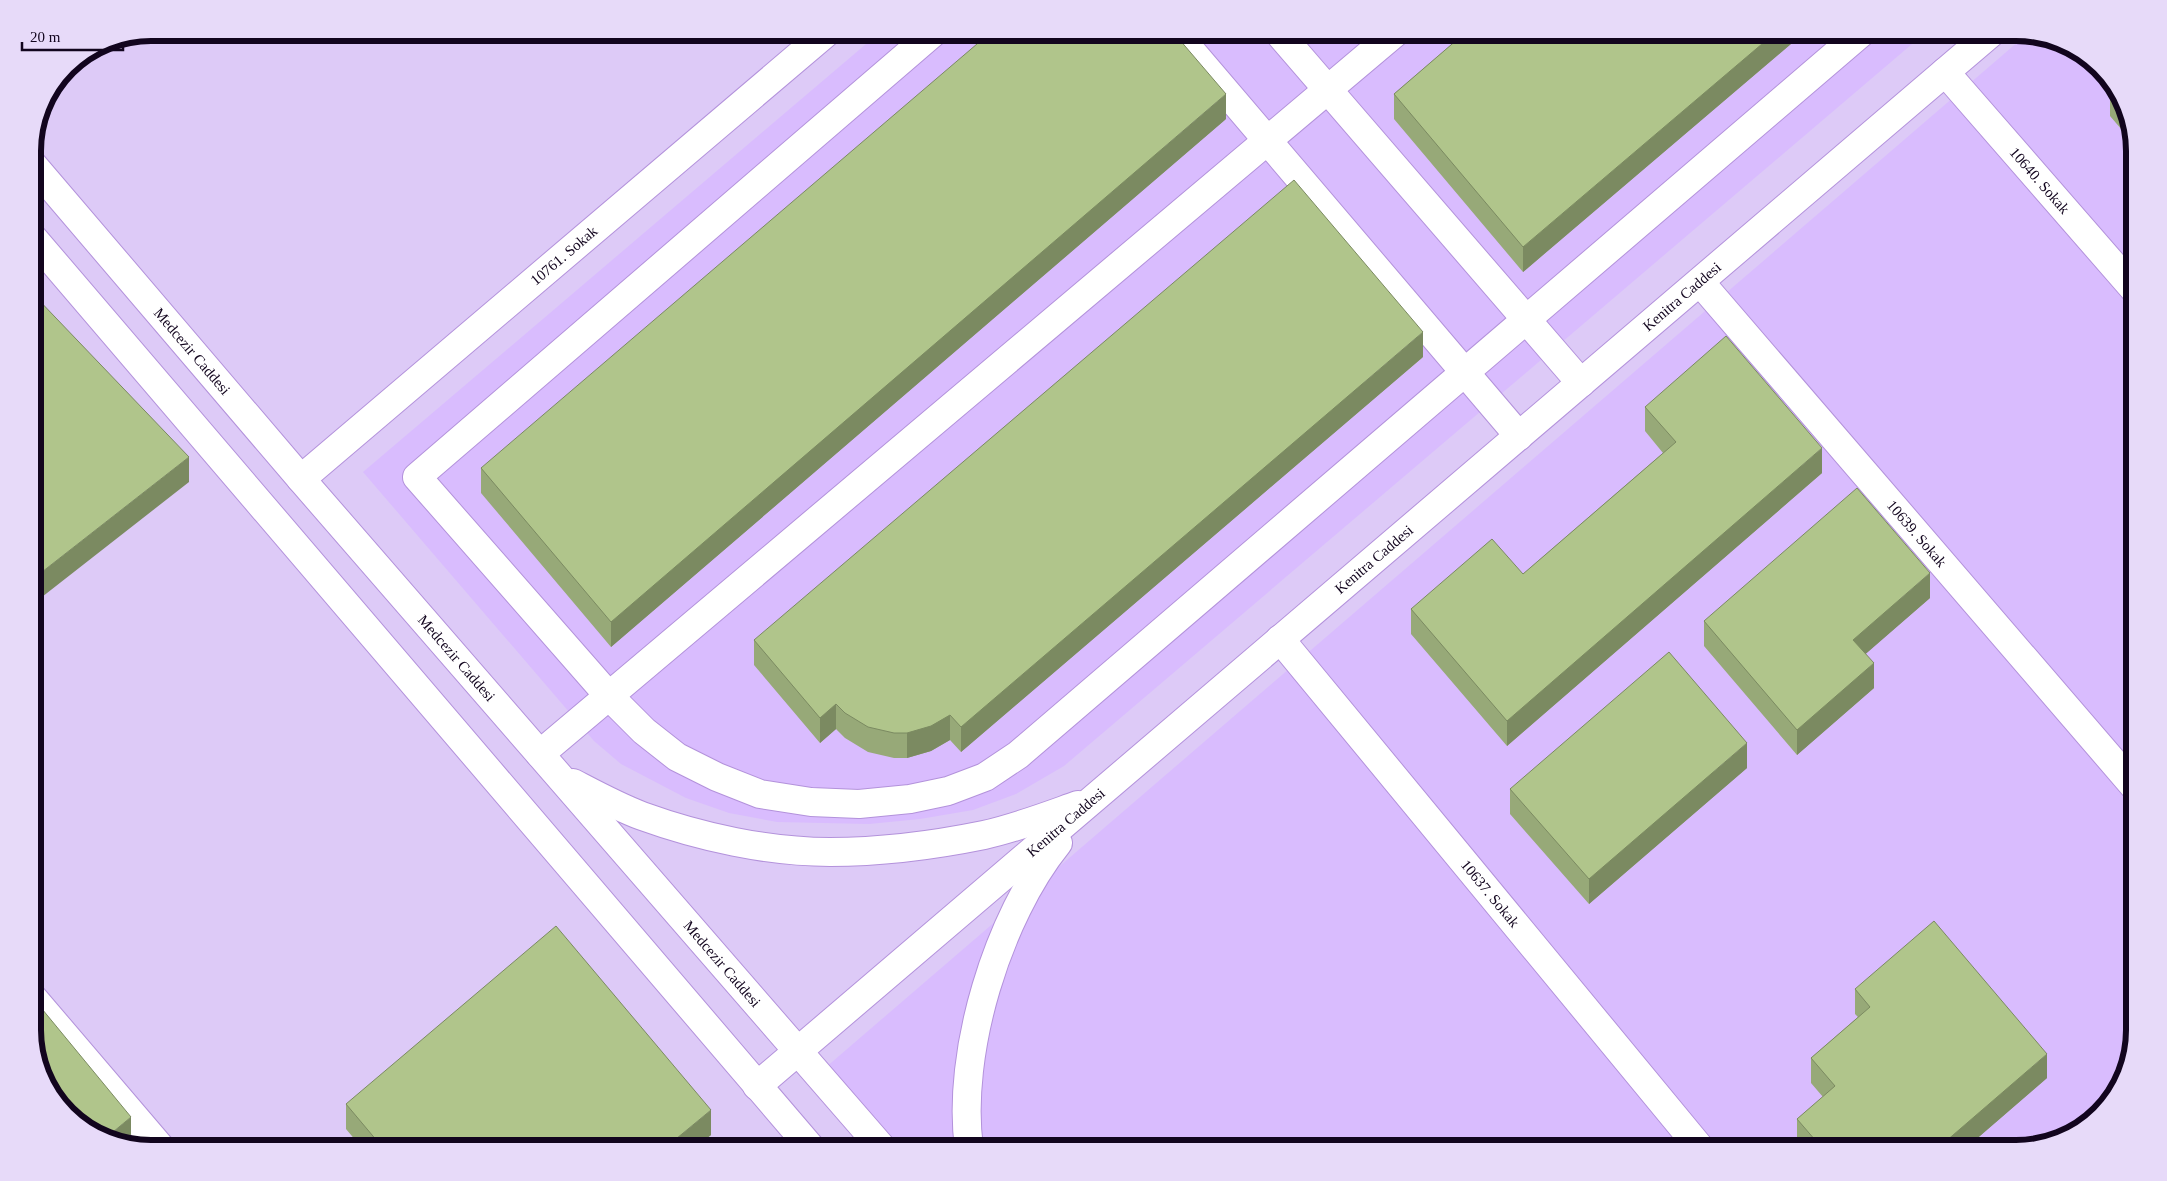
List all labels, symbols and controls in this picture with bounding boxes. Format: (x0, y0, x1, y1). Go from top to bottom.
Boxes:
scale bar (22, 20, 124, 52)
text: 20 m (30, 29, 61, 45)
street label: 10640. Sokak (2006, 144, 2073, 217)
street label: 10761. Sokak (527, 222, 601, 288)
street label: Kenitra Caddesi (1640, 259, 1724, 334)
street label: Medcezir Caddesi (151, 305, 233, 398)
street label: 10639. Sokak (1884, 497, 1950, 570)
street label: Kenitra Caddesi (1332, 522, 1416, 597)
street label: Medcezir Caddesi (415, 612, 498, 704)
street label: Kenitra Caddesi (1024, 785, 1108, 860)
street label: 10637. Sokak (1458, 857, 1523, 931)
street label: Medcezir Caddesi (680, 918, 764, 1010)

